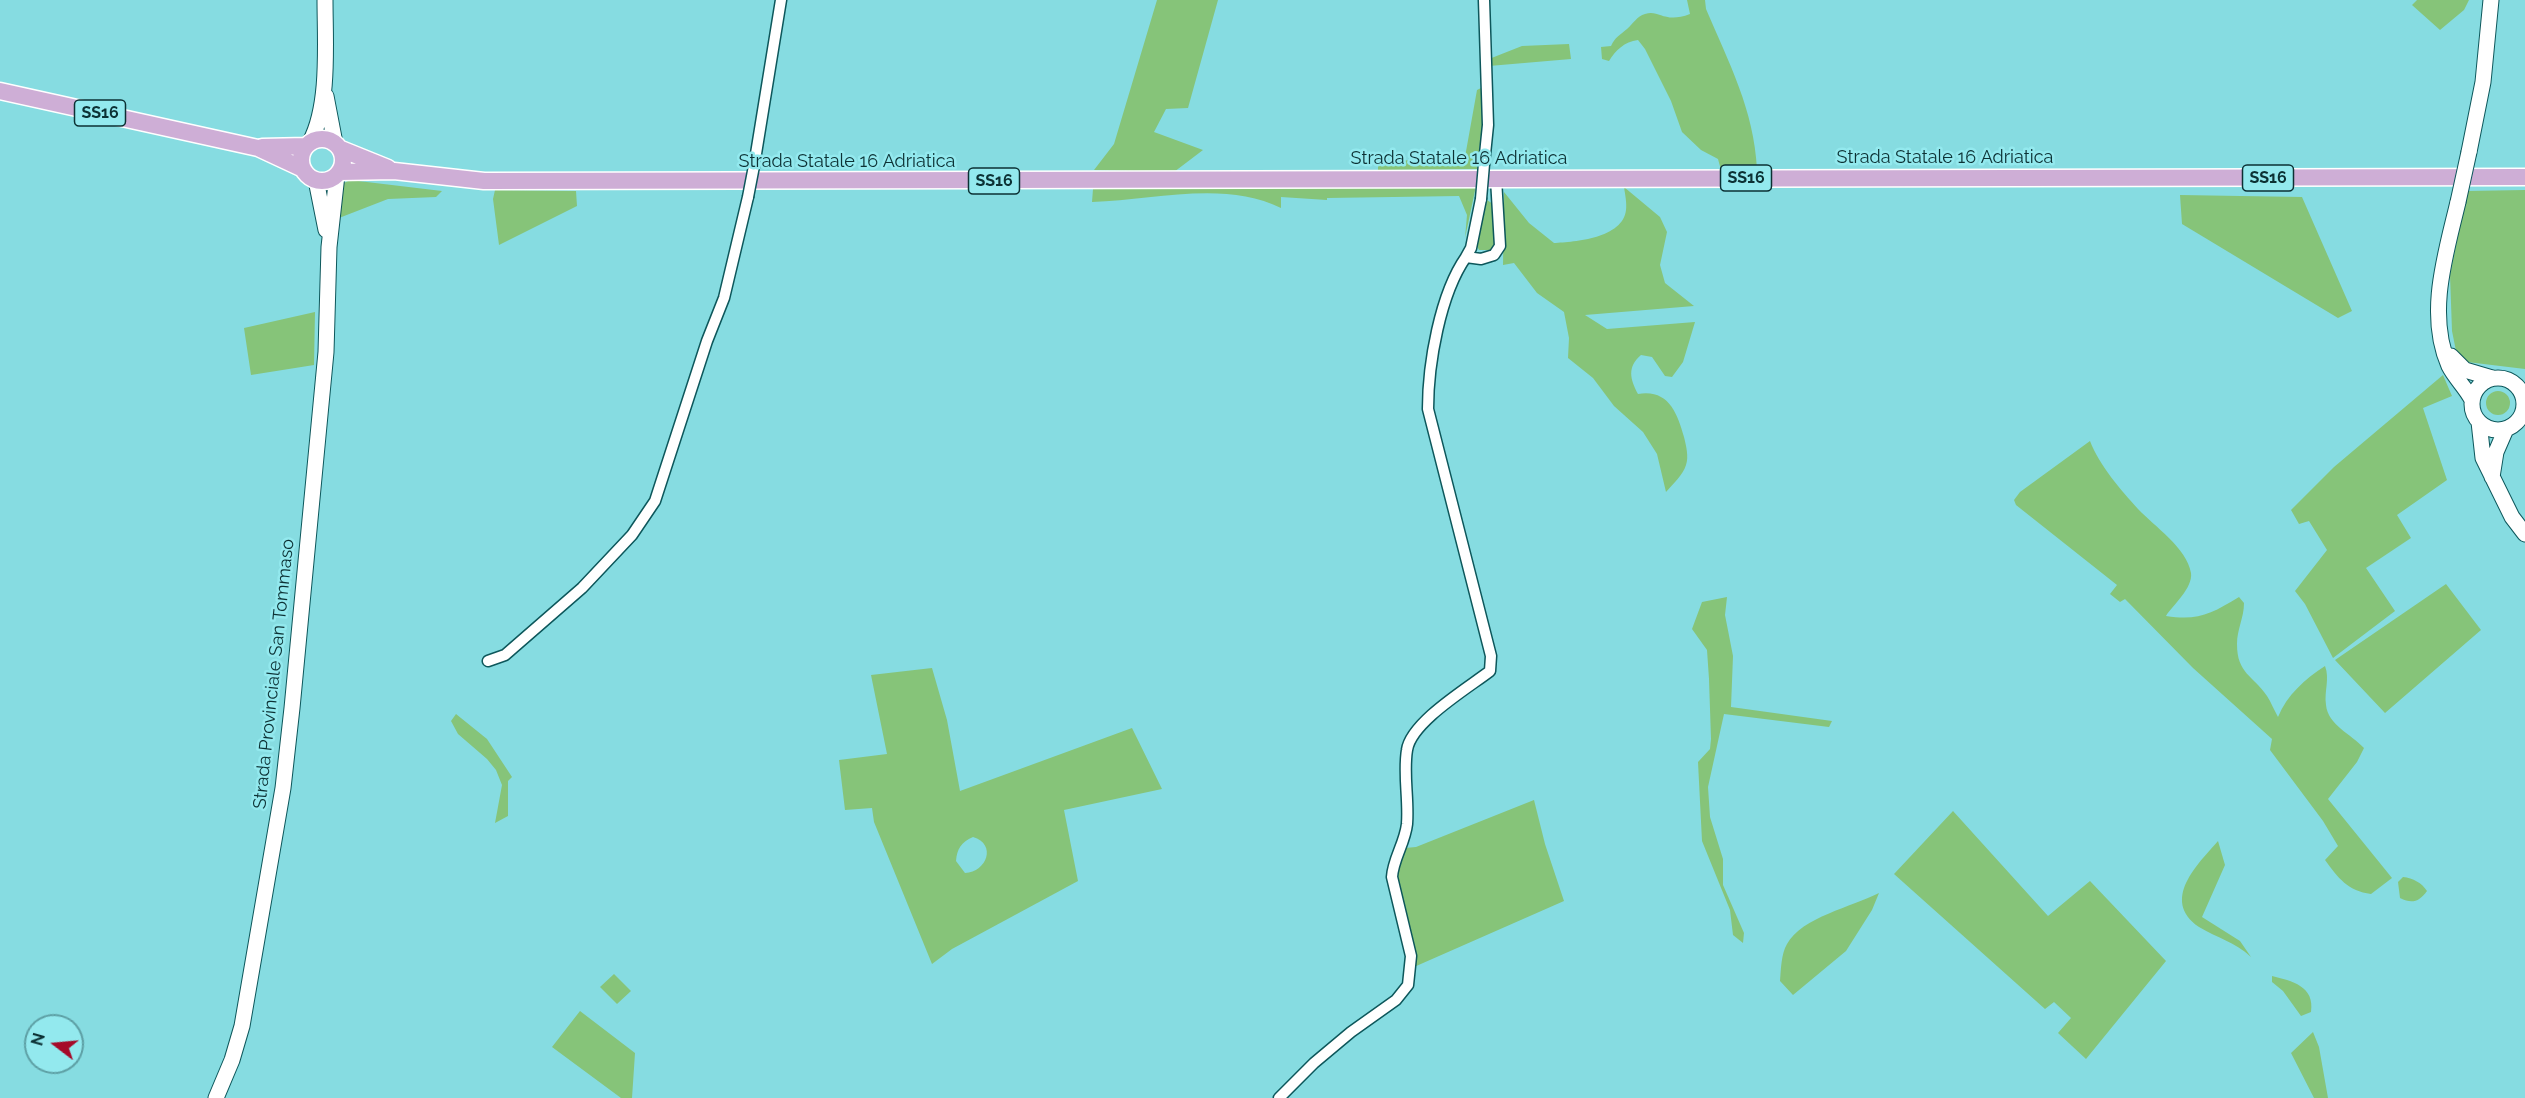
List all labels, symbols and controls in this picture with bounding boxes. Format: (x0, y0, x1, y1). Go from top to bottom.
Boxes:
road number: SS16 (74, 100, 126, 126)
street label: Strada Statale 16 Adriatica (1837, 147, 2053, 169)
street label: Strada Statale 16 Adriatica (1351, 148, 1567, 170)
street label: Strada Statale 16 Adriatica (739, 151, 955, 173)
road number: SS16 (1720, 165, 1772, 191)
road number: SS16 (2242, 165, 2294, 191)
road number: SS16 (968, 168, 1020, 194)
street label: Strada Provinciale San Tommaso (249, 538, 299, 810)
north arrow (24, 1014, 84, 1074)
text: N (27, 1031, 49, 1048)

